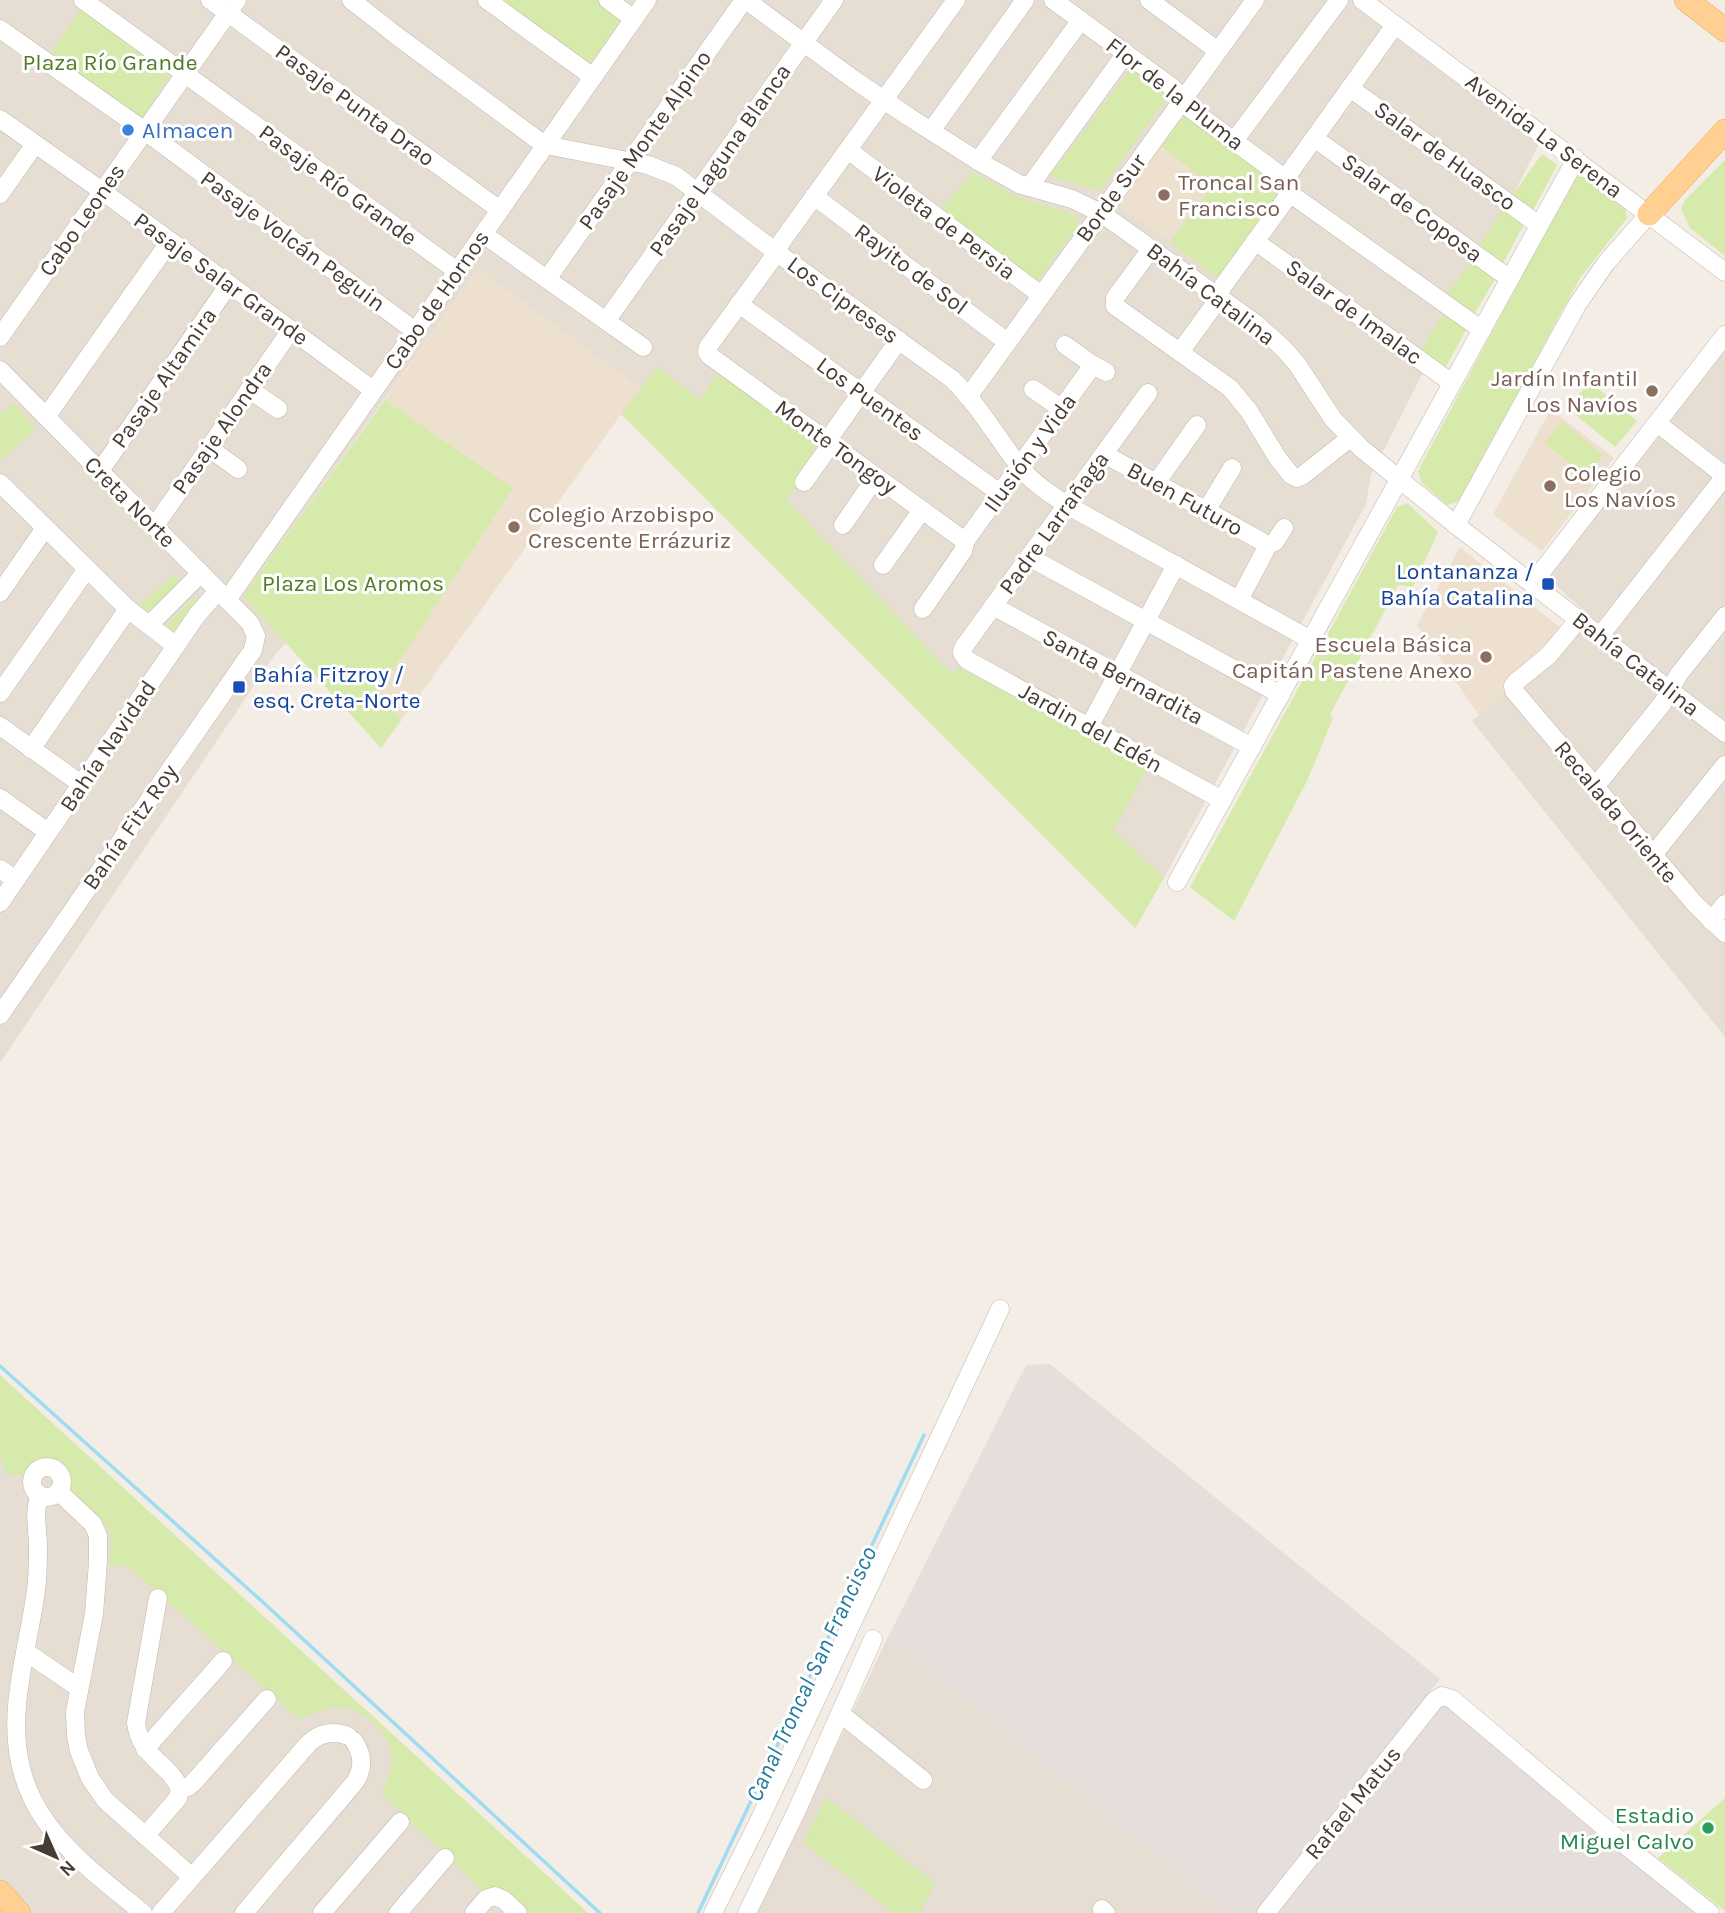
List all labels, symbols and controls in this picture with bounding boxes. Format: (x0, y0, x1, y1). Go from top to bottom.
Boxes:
street label: Flor de la Pluma (1101, 32, 1249, 156)
street label: Pasaje Punta Drao (270, 38, 440, 172)
street label: Pasaje Monte Alpino (573, 45, 717, 235)
park label: Plaza Río Grande (23, 49, 197, 76)
street label: Pasaje Laguna Blanca (643, 59, 797, 261)
street label: Avenida La Serena (1460, 68, 1628, 204)
street label: Salar de Huasco (1369, 95, 1521, 217)
place label: Almacen (142, 117, 233, 144)
street label: Pasaje Río Grande (254, 119, 422, 251)
marker: Almacen (120, 122, 136, 138)
street label: Borde Sur (1070, 148, 1152, 247)
street label: Salar de Coposa (1336, 148, 1488, 268)
street label: Cabo Leones (33, 158, 131, 282)
street label: Violeta de Persia (867, 160, 1021, 286)
street label: Pasaje Volcán Peguin (195, 165, 391, 317)
place label: Troncal San Francisco (1178, 169, 1299, 222)
marker: Troncal San Francisco (1156, 187, 1172, 203)
street label: Pasaje Salar Grande (128, 207, 314, 351)
street label: Rayito de Sol (849, 218, 973, 320)
street label: Cabo de Hornos (379, 225, 495, 375)
street label: Bahía Catalina (1141, 237, 1281, 351)
street label: Los Cipreses (782, 250, 904, 350)
street label: Salar de Imalac (1281, 253, 1427, 371)
street label: Pasaje Altamira (106, 303, 222, 453)
street label: Los Puentes (811, 351, 929, 447)
street label: Pasaje Alondra (166, 357, 278, 499)
place label: Jardín Infantil Los Navíos (1491, 365, 1638, 418)
marker: Jardín Infantil Los Navíos (1644, 383, 1660, 399)
street label: Ilusión y Vida (978, 388, 1082, 518)
street label: Monte Tongoy (770, 394, 903, 500)
street label: Padre Larrañaga (993, 447, 1115, 599)
street label: Creta Norte (79, 451, 181, 553)
street label: Buen Futuro (1122, 456, 1248, 542)
place label: Colegio Los Navíos (1564, 460, 1676, 513)
marker: Colegio Los Navíos (1542, 478, 1558, 494)
place label: Colegio Arzobispo Crescente Errázuriz (528, 501, 731, 554)
marker: Colegio Arzobispo Crescente Errázuriz (506, 519, 522, 535)
place label: Lontananza / Bahía Catalina (1380, 558, 1534, 611)
park label: Plaza Los Aromos (262, 570, 444, 597)
marker: Lontananza / Bahía Catalina (1540, 576, 1556, 592)
street label: Bahía Catalina (1567, 606, 1705, 722)
street label: Santa Bernardita (1038, 623, 1208, 731)
place label: Escuela Básica Capitán Pastene Anexo (1232, 631, 1472, 684)
marker: Escuela Básica Capitán Pastene Anexo (1478, 649, 1494, 665)
place label: Bahía Fitzroy / esq. Creta-Norte (253, 661, 421, 714)
street label: Bahía Navidad (54, 675, 162, 817)
street label: Jardin del Edén (1015, 677, 1167, 779)
marker: Bahía Fitzroy / esq. Creta-Norte (231, 679, 247, 695)
street label: Recalada Oriente (1549, 735, 1683, 889)
street label: Bahía Fitz Roy (77, 759, 183, 895)
water label: Canal Troncal San Francisco (740, 1542, 883, 1806)
street label: Rafael Matus (1299, 1741, 1407, 1865)
place label: Estadio Miguel Calvo (1560, 1802, 1694, 1855)
marker: Estadio Miguel Calvo (1700, 1820, 1716, 1836)
north arrow (21, 1822, 91, 1892)
text: N (55, 1856, 80, 1881)

